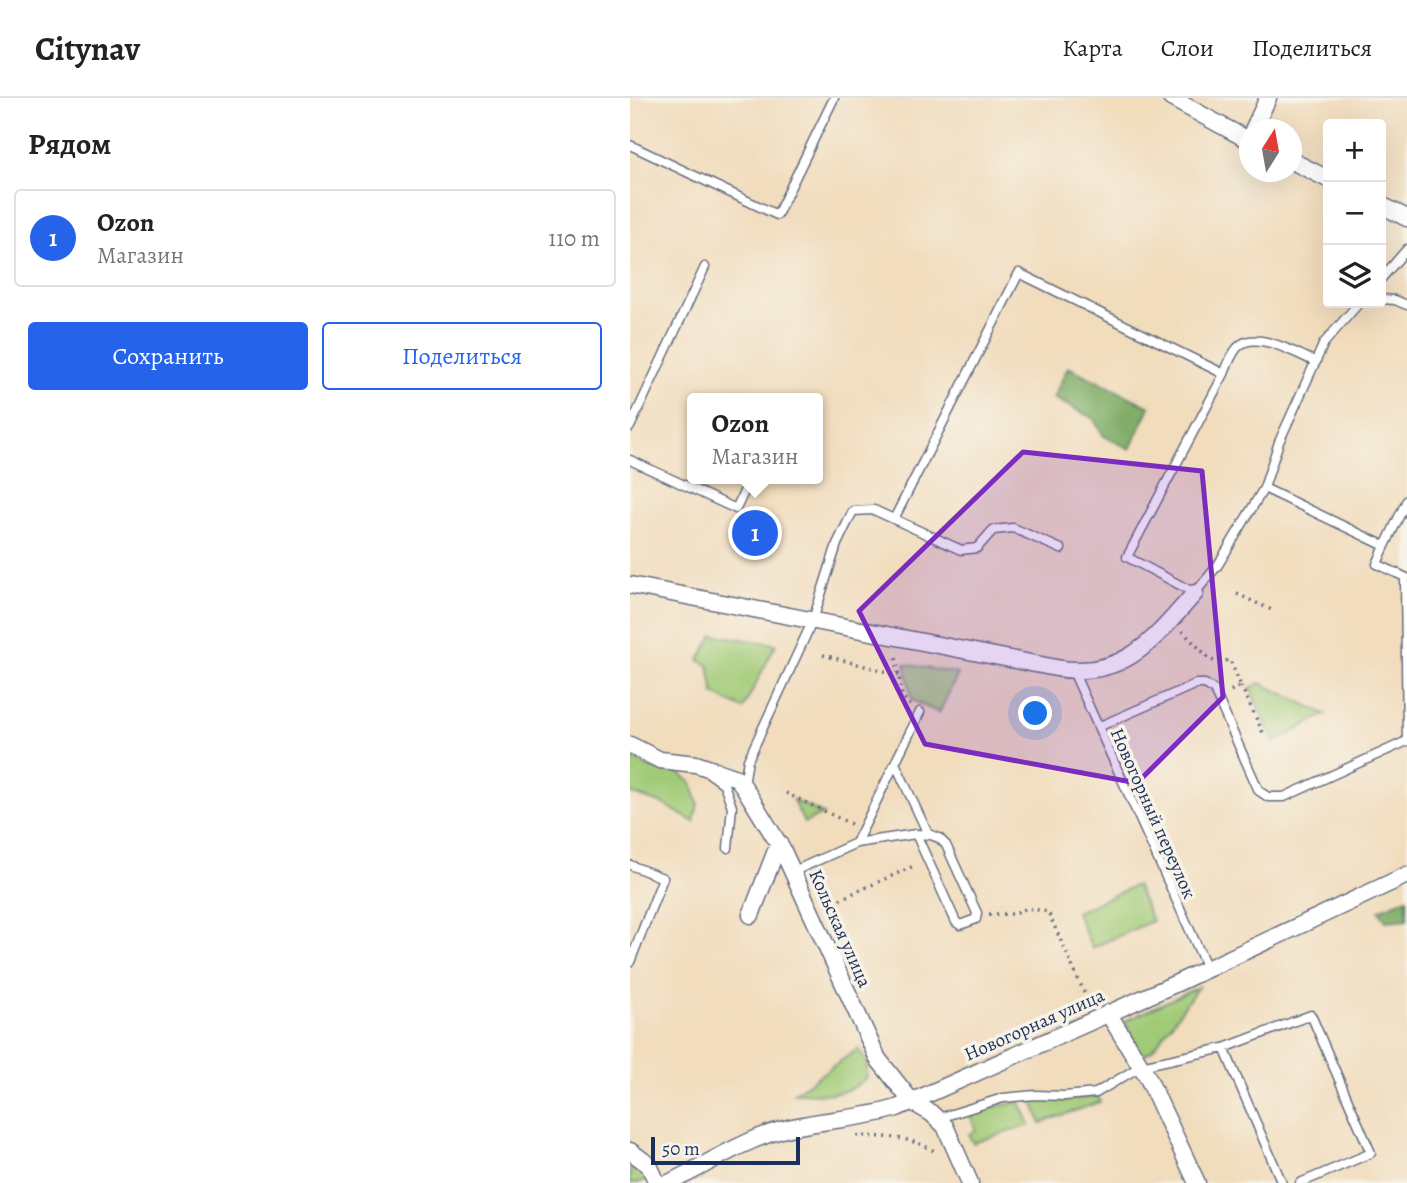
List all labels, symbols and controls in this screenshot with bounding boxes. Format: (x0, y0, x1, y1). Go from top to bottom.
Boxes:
text: Citynav (35, 26, 140, 71)
text: Карта (1062, 32, 1123, 64)
text: Слои (1161, 32, 1214, 64)
text: Поделиться (1252, 32, 1372, 64)
north arrow (1239, 119, 1302, 182)
map controls (1323, 119, 1386, 308)
button: + (1323, 119, 1386, 182)
text: Рядом (28, 124, 111, 164)
button: − (1323, 182, 1386, 245)
text: Ozon (97, 205, 155, 240)
text: 1 (49, 223, 57, 254)
text: 110 m (548, 223, 600, 254)
text: Магазин (97, 240, 184, 271)
button: layers (1323, 245, 1386, 308)
button: Сохранить (28, 322, 308, 390)
button: Поделиться (322, 322, 602, 390)
popup (687, 393, 823, 484)
text: Ozon (712, 406, 769, 441)
text: Магазин (712, 441, 798, 472)
pin: 1 (732, 507, 778, 559)
your location (1018, 696, 1052, 730)
street label: Новогорный переулок (1104, 724, 1202, 903)
street label: Кольская улица (802, 865, 878, 992)
street label: Новогорная улица (960, 982, 1109, 1067)
scale bar (651, 1134, 800, 1166)
text: 50 m (662, 1136, 700, 1162)

